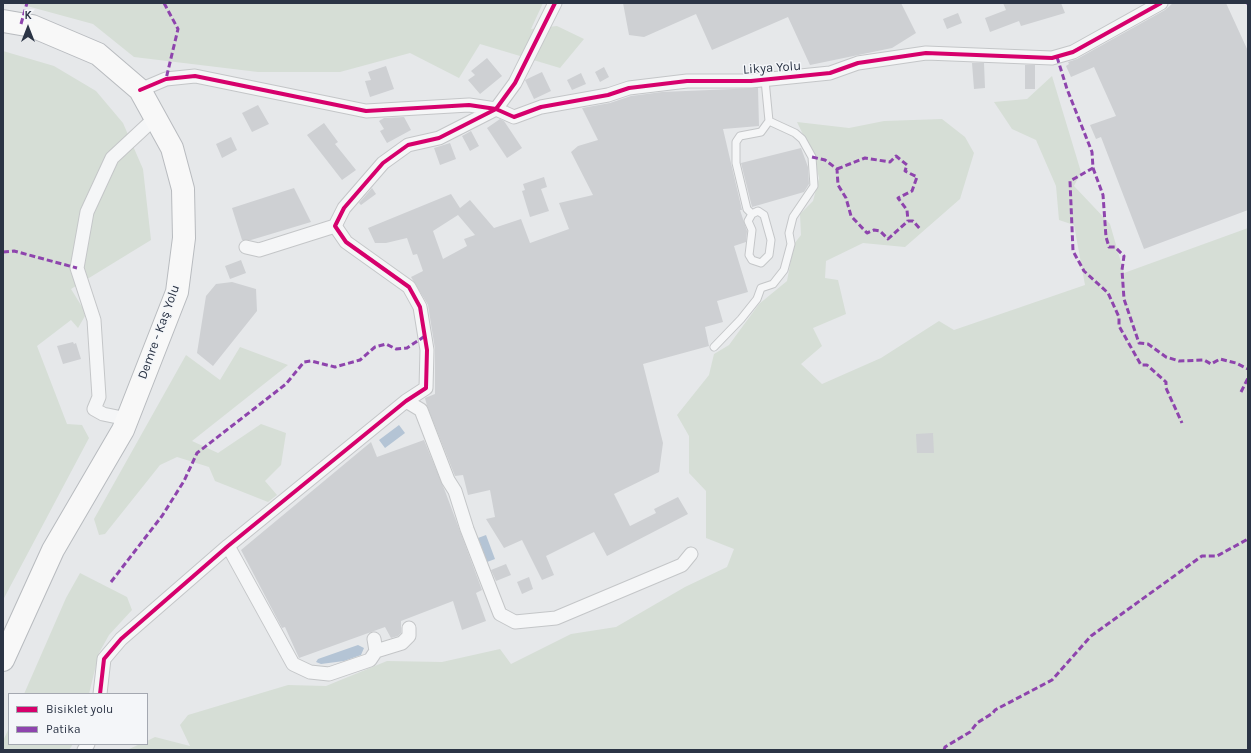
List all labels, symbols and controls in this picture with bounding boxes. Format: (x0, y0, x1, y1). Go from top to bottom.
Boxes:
north arrow (8, 8, 48, 48)
text: K (24, 9, 32, 22)
street label: Likya Yolu (742, 58, 802, 78)
street label: Demre - Kaş Yolu (135, 283, 183, 381)
legend (8, 693, 148, 745)
text: Bisiklet yolu (46, 702, 113, 716)
text: Patika (46, 722, 81, 736)

